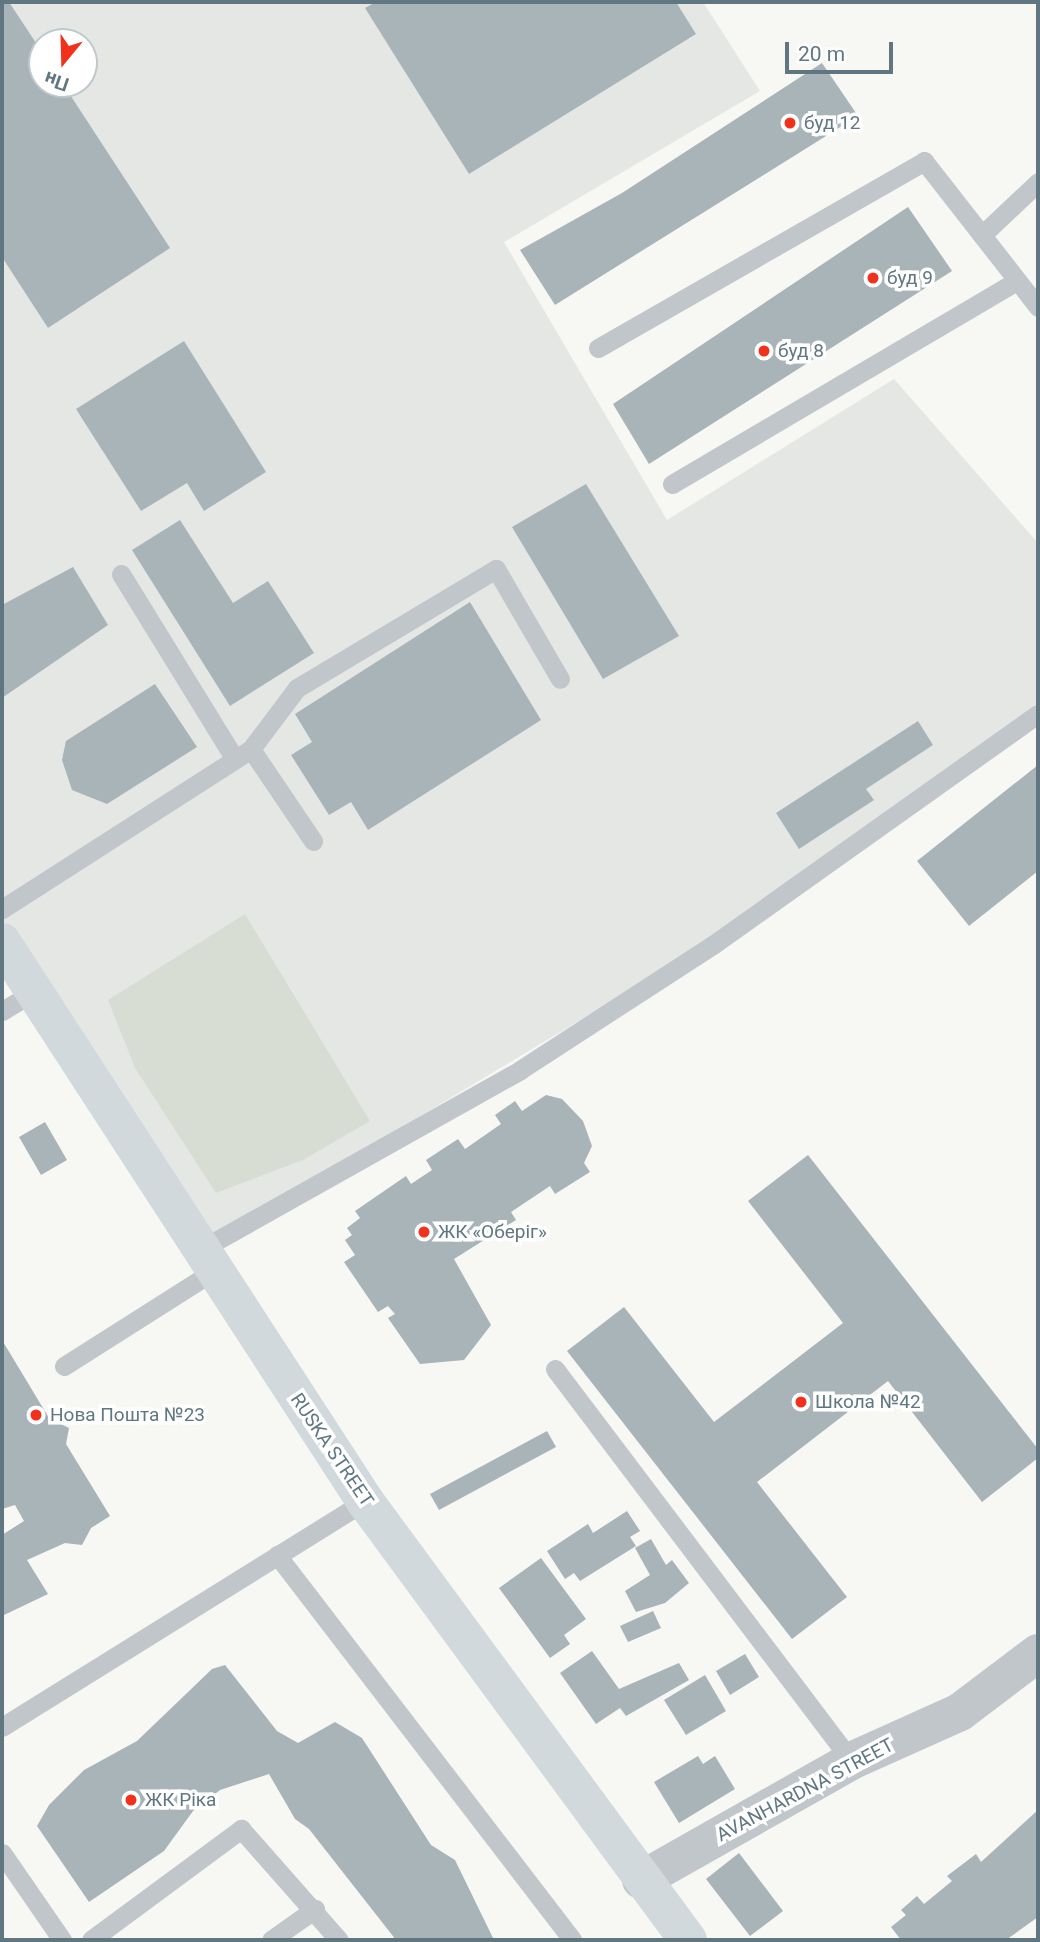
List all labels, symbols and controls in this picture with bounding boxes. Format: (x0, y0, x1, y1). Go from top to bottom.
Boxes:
north arrow (28, 28, 98, 98)
scale bar (788, 28, 897, 72)
text: 20 m (798, 42, 845, 66)
text: Пн (41, 67, 72, 96)
place label: буд 12 (804, 112, 861, 134)
marker: буд 12 (782, 115, 798, 131)
place label: буд 9 (887, 267, 933, 289)
marker: буд 9 (865, 270, 881, 286)
place label: буд 8 (778, 340, 824, 362)
marker: буд 8 (756, 343, 772, 359)
place label: ЖК «Оберіг» (438, 1221, 547, 1243)
marker: ЖК «Оберіг» (416, 1224, 432, 1240)
street label: RUSKA STREET (286, 1389, 378, 1511)
place label: Школа №42 (815, 1391, 921, 1413)
marker: Школа №42 (793, 1394, 809, 1410)
place label: Нова Пошта №23 (50, 1404, 205, 1426)
marker: Нова Пошта №23 (28, 1407, 44, 1423)
street label: AVANHARDNA STREET (712, 1734, 898, 1846)
place label: ЖК Ріка (145, 1789, 216, 1811)
marker: ЖК Ріка (123, 1792, 139, 1808)

